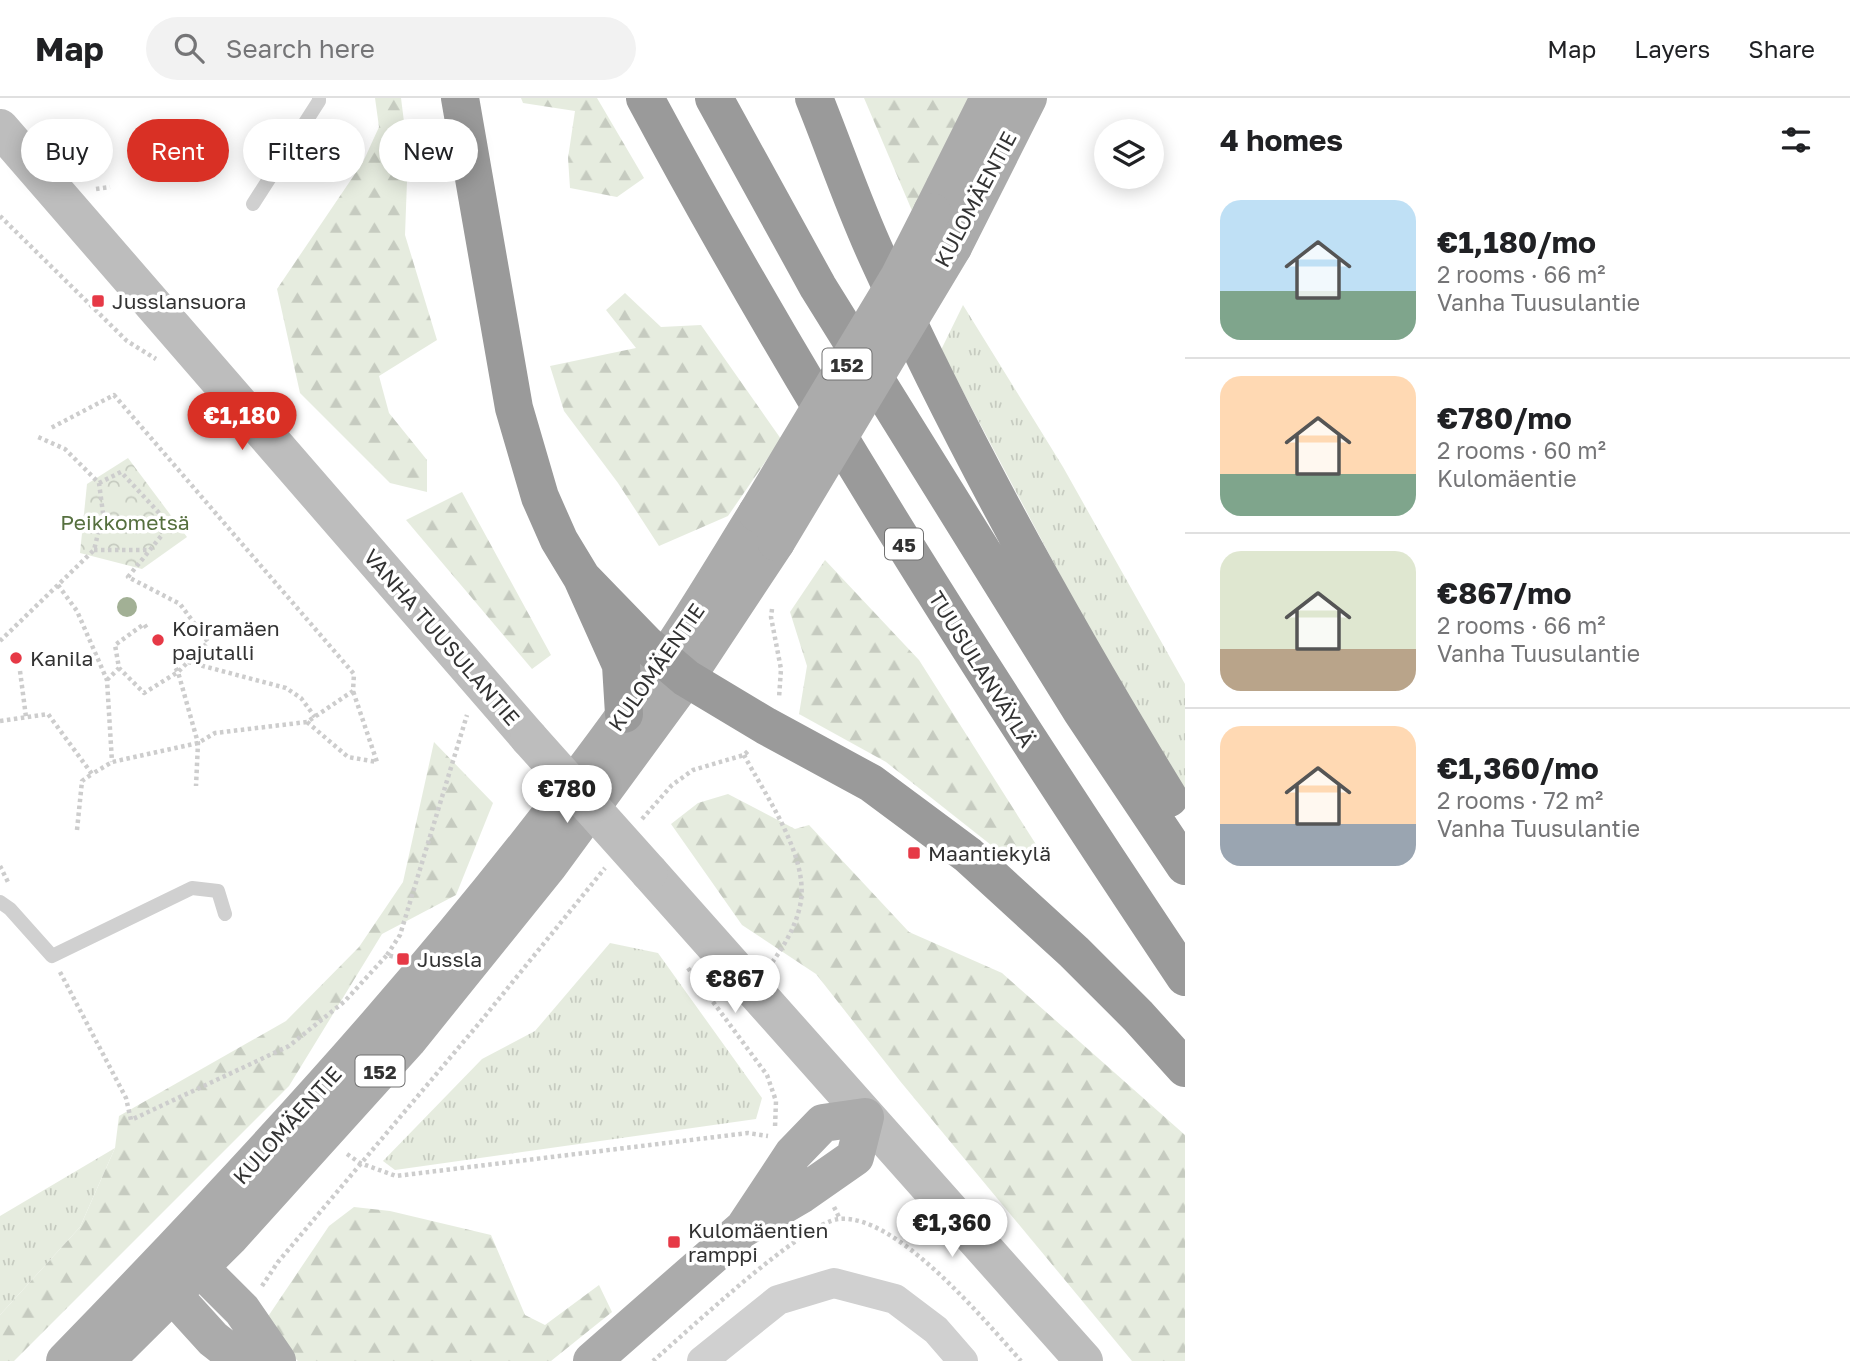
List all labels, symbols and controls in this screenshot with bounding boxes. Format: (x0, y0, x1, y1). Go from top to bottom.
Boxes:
search box (146, 17, 636, 80)
text: Map (35, 29, 104, 68)
icon: search (170, 29, 208, 67)
text: Search here (226, 33, 375, 64)
text: Map (1547, 34, 1596, 63)
text: Layers (1634, 34, 1710, 63)
text: Share (1748, 34, 1815, 63)
chip: Buy (21, 119, 113, 182)
chip: Rent (127, 119, 229, 182)
chip: Filters (243, 119, 365, 182)
chip: New (379, 119, 478, 182)
map controls (1094, 119, 1164, 189)
button: layers (1094, 119, 1164, 189)
icon: filters (1777, 121, 1815, 159)
text: 4 homes (1220, 122, 1343, 158)
street label: KULOMÄENTIE (928, 127, 1022, 271)
text: €1,180/mo (1437, 224, 1596, 260)
icon: home (1276, 228, 1360, 312)
text: 2 rooms · 66 m² (1437, 260, 1606, 288)
place label: Jusslansuora (112, 288, 246, 314)
text: Vanha Tuusulantie (1437, 288, 1640, 316)
marker: Jusslansuora (90, 293, 106, 309)
road number: 152 (822, 348, 872, 380)
pin: €1,180 (185, 392, 299, 452)
text: €780/mo (1437, 400, 1572, 436)
text: €1,180 (204, 401, 280, 429)
icon: home (1276, 404, 1360, 488)
text: 2 rooms · 60 m² (1437, 436, 1606, 464)
text: Kulomäentie (1437, 464, 1577, 492)
park label: Peikkometsä (60, 509, 190, 535)
road number: 45 (885, 528, 923, 560)
street label: VANHA TUUSULANTIE (358, 544, 526, 730)
text: €867/mo (1437, 575, 1571, 611)
icon: home (1276, 579, 1360, 663)
street label: TUUSULANVÄYLÄ (923, 586, 1041, 752)
street label: KULOMÄENTIE (602, 598, 710, 736)
text: 2 rooms · 66 m² (1437, 611, 1606, 639)
place label: Koiramäen pajutalli (172, 615, 280, 665)
marker: Koiramäen pajutalli (150, 632, 166, 648)
text: Vanha Tuusulantie (1437, 639, 1640, 667)
place label: Kanila (30, 645, 93, 671)
marker: Kanila (8, 650, 24, 666)
text: €1,360/mo (1437, 750, 1599, 786)
icon: home (1276, 754, 1360, 838)
pin: €780 (526, 766, 608, 825)
text: €780 (538, 774, 596, 802)
text: 2 rooms · 72 m² (1437, 786, 1603, 814)
text: Vanha Tuusulantie (1437, 814, 1640, 842)
place label: Maantiekylä (928, 840, 1051, 866)
marker: Maantiekylä (906, 845, 922, 861)
place label: Jussla (417, 946, 482, 972)
marker: Jussla (395, 951, 411, 967)
pin: €867 (694, 956, 776, 1015)
text: €867 (706, 964, 764, 992)
road number: 152 (356, 1056, 404, 1086)
street label: KULOMÄENTIE (227, 1061, 347, 1189)
pin: €1,360 (895, 1200, 1009, 1259)
text: €1,360 (912, 1208, 992, 1236)
place label: Kulomäentien ramppi (688, 1217, 828, 1267)
marker: Kulomäentien ramppi (666, 1234, 682, 1250)

